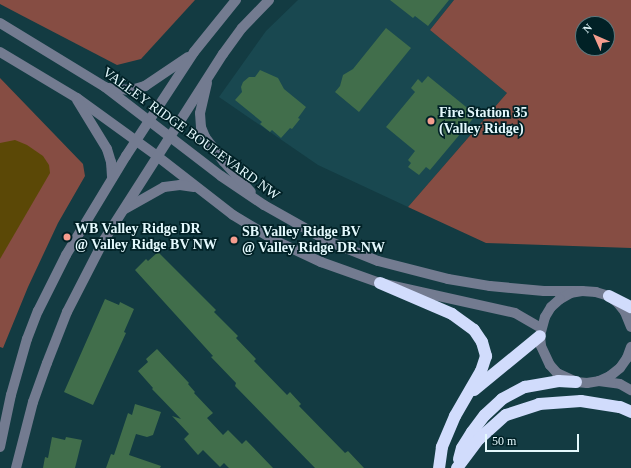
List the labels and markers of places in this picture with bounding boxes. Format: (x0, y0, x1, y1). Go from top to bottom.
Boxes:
place label: Fire Station 35 (Valley Ridge) (439, 105, 527, 138)
marker: Fire Station 35 (Valley Ridge) (426, 116, 436, 126)
place label: WB Valley Ridge DR @ Valley Ridge BV NW (75, 221, 217, 254)
place label: SB Valley Ridge BV @ Valley Ridge DR NW (242, 224, 385, 256)
marker: WB Valley Ridge DR @ Valley Ridge BV NW (62, 232, 72, 242)
marker: SB Valley Ridge BV @ Valley Ridge DR NW (229, 235, 239, 245)

